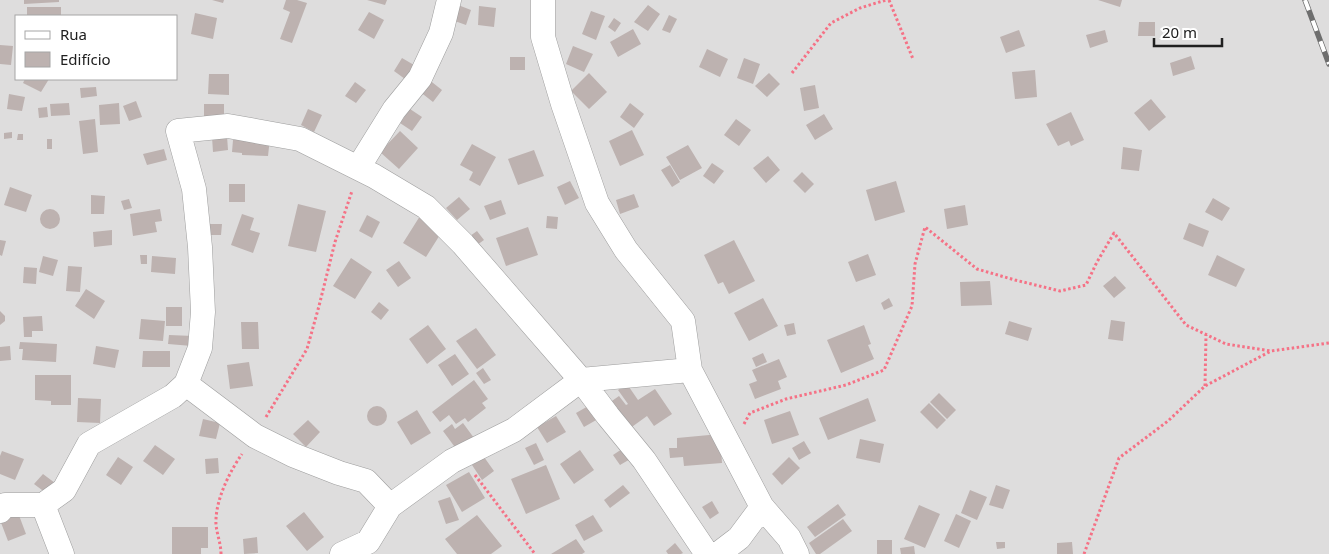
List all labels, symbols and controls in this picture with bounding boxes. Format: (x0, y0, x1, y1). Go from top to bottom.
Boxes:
legend (15, 15, 178, 80)
scale bar (1154, 15, 1222, 47)
text: 20 m (1162, 22, 1197, 42)
text: Rua (60, 24, 87, 44)
text: Edifício (60, 49, 111, 69)

